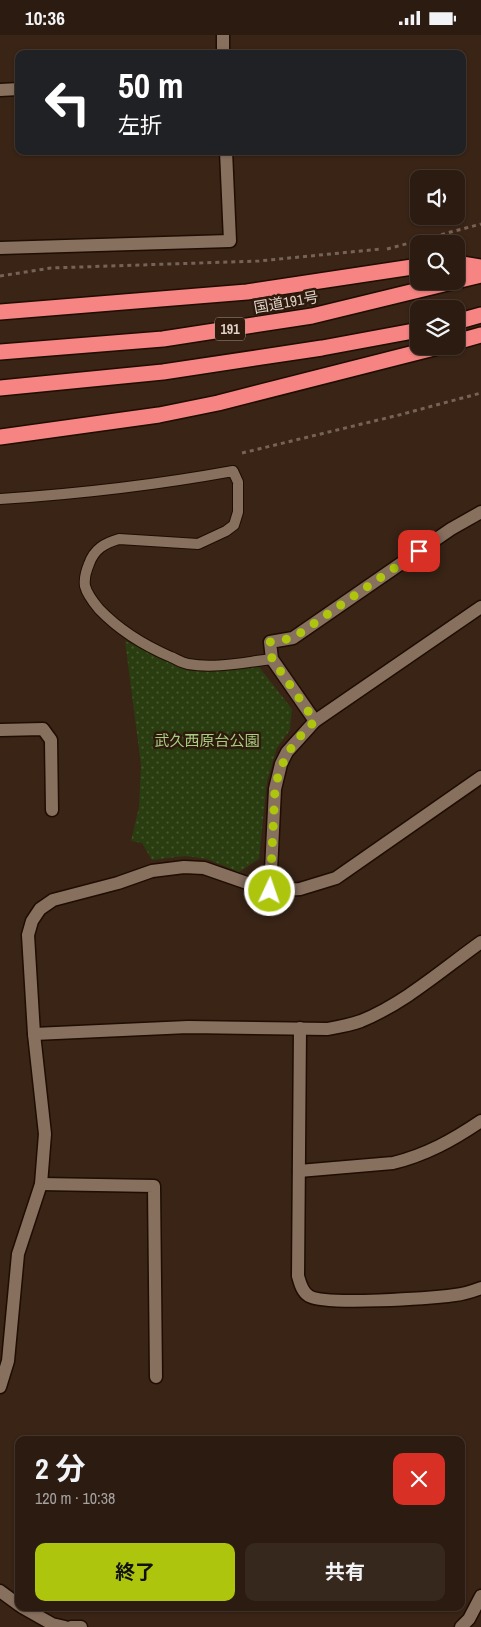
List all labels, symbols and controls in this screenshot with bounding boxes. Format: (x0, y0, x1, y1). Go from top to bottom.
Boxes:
text: 10:36 (25, 5, 65, 31)
text: 50 m (118, 62, 183, 109)
icon: left (35, 70, 100, 135)
text: 左折 (118, 110, 162, 140)
map controls (410, 170, 465, 355)
button: sound (410, 170, 465, 225)
button: search (410, 235, 465, 290)
street label: 国道191号 (252, 286, 320, 318)
button: layers (410, 300, 465, 355)
road number: 191 (215, 317, 245, 341)
pin (398, 530, 440, 572)
icon: arrive (405, 537, 433, 565)
park label: 武久西原台公園 (154, 730, 260, 751)
position arrow (243, 864, 295, 916)
text: 2 分 (35, 1448, 86, 1488)
button: close (393, 1453, 445, 1505)
text: 120 m · 10:38 (35, 1487, 115, 1509)
button: 終了 (35, 1543, 235, 1601)
button: 共有 (245, 1543, 445, 1601)

